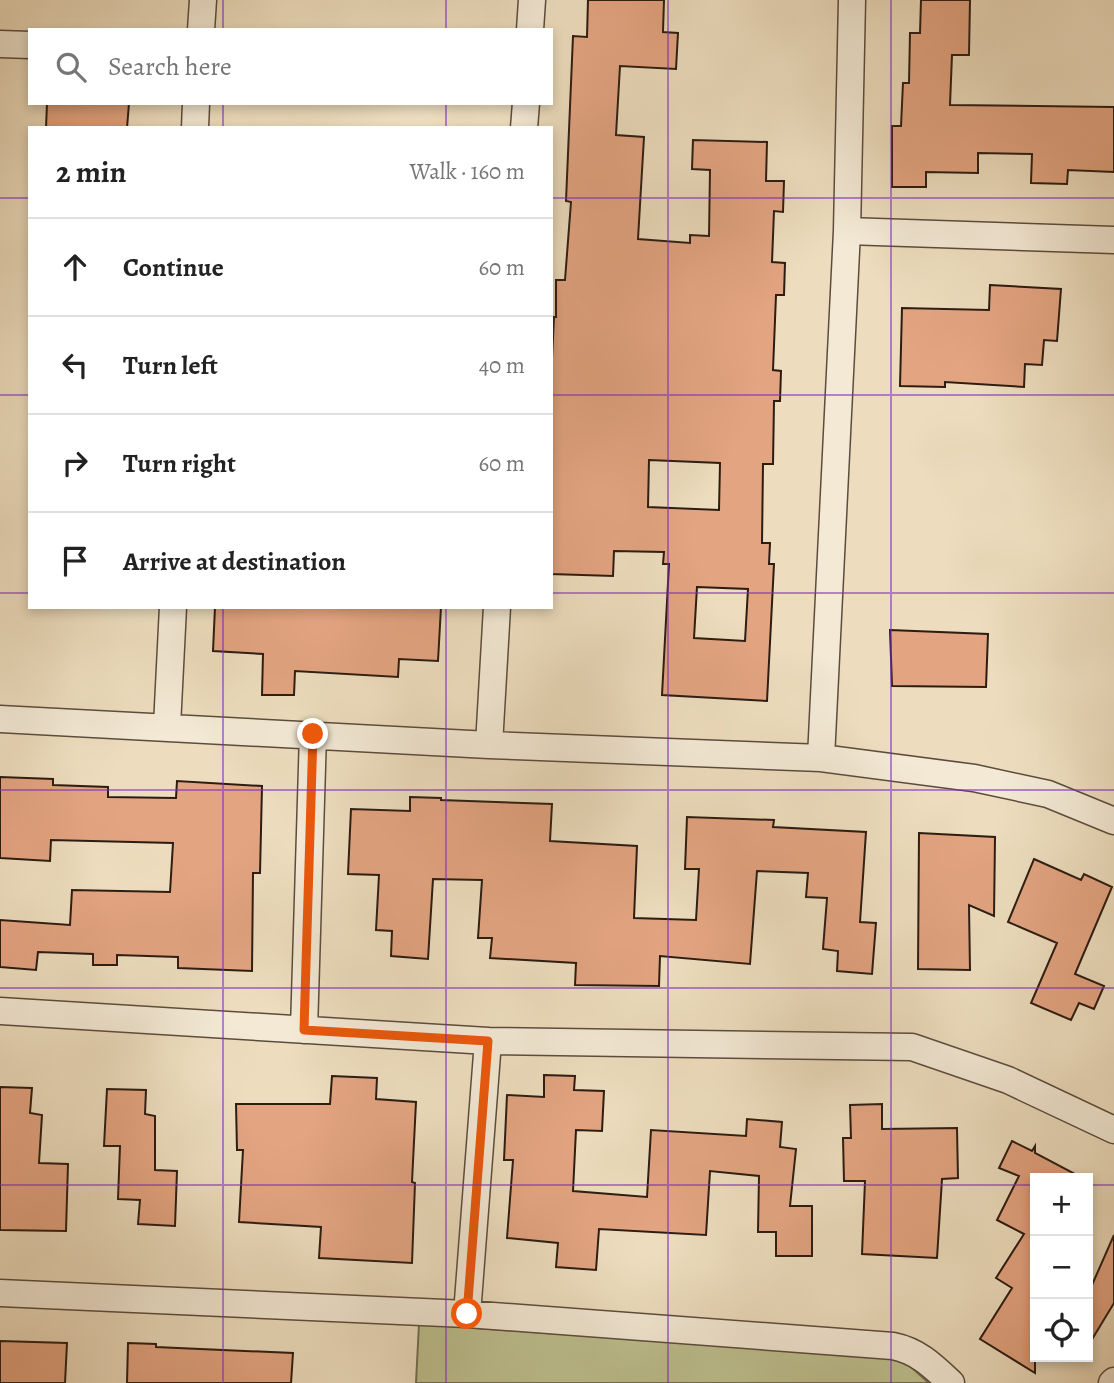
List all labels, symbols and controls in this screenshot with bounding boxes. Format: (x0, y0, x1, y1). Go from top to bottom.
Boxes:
search box (28, 28, 553, 105)
icon: search (52, 48, 90, 86)
text: Search here (108, 49, 232, 84)
text: 2 min (56, 152, 126, 192)
text: Walk · 160 m (410, 156, 525, 187)
icon: ahead (56, 248, 94, 286)
text: Continue (123, 250, 224, 285)
text: 60 m (478, 252, 525, 283)
icon: left (56, 346, 94, 384)
text: Turn left (123, 348, 218, 383)
text: 40 m (479, 350, 525, 381)
icon: right (56, 444, 94, 482)
text: Turn right (123, 446, 236, 481)
text: 60 m (478, 448, 525, 479)
icon: arrive (56, 542, 94, 580)
text: Arrive at destination (123, 544, 346, 579)
route end (297, 718, 328, 749)
map controls (1030, 1173, 1093, 1362)
button: + (1030, 1173, 1093, 1236)
button: − (1030, 1236, 1093, 1299)
route start (451, 1298, 482, 1329)
button: locate (1030, 1299, 1093, 1362)

